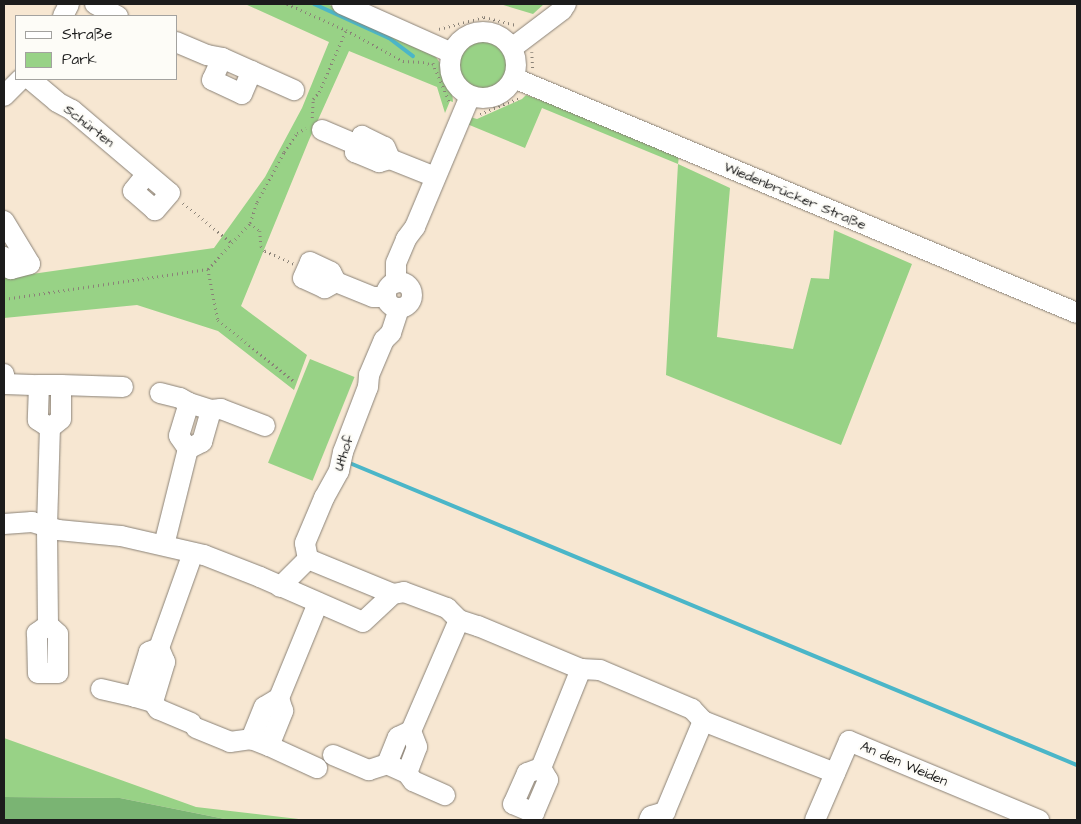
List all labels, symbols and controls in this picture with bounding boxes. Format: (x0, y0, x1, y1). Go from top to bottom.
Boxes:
legend (15, 15, 178, 80)
text: Straße (62, 24, 112, 45)
text: Park (62, 49, 97, 70)
street label: Schürten (60, 101, 118, 151)
street label: Wiedenbrücker Straße (721, 158, 869, 234)
street label: Uthof (330, 433, 358, 473)
street label: An den Weiden (858, 738, 950, 790)

